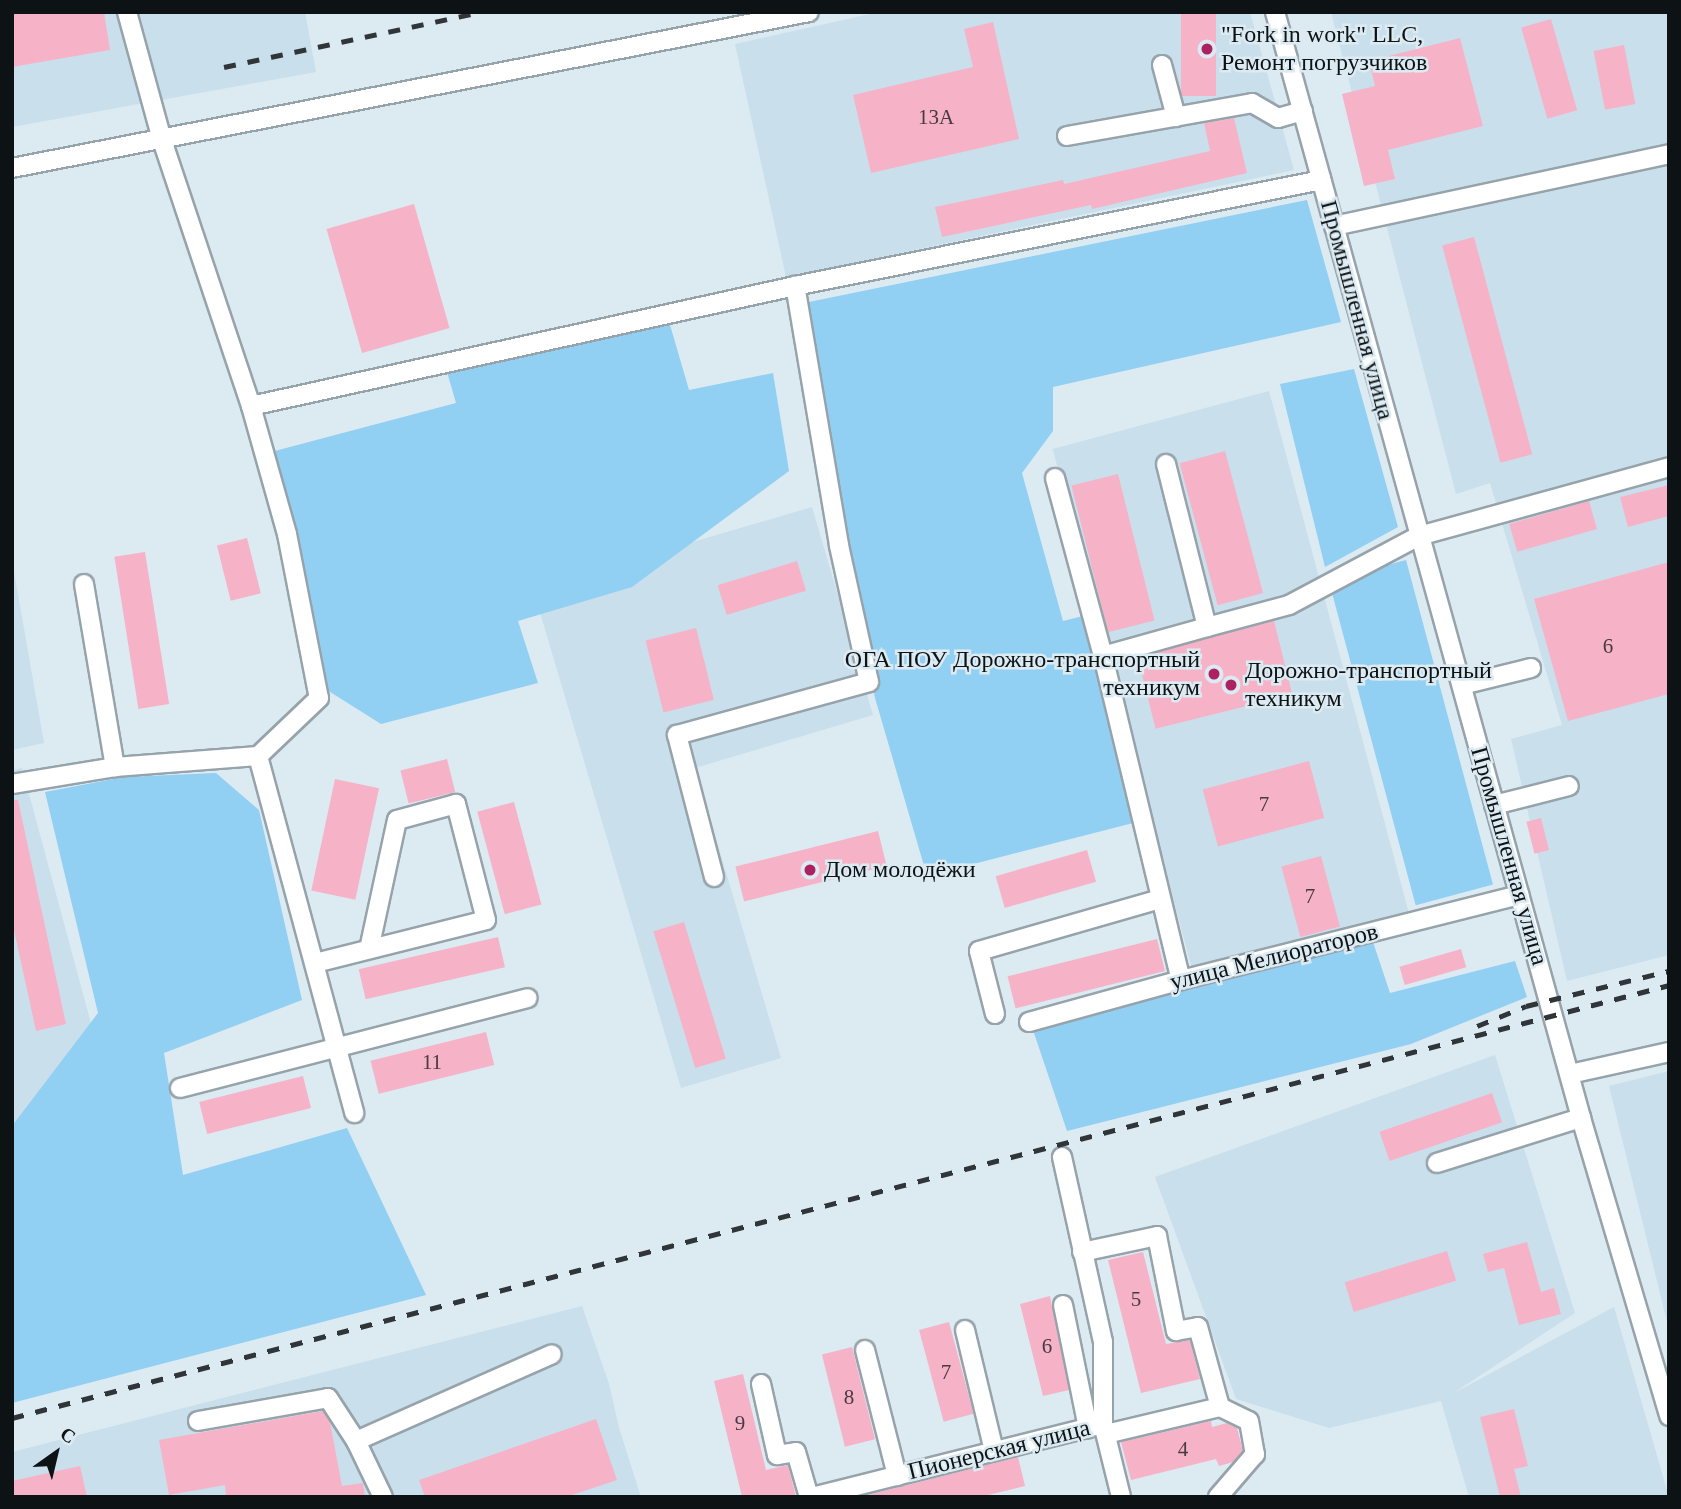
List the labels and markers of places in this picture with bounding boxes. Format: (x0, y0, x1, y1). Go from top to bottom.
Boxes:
place label: "Fork in work" LLC, Ремонт погрузчиков (1221, 21, 1427, 77)
marker: "Fork in work" LLC, Ремонт погрузчиков (1199, 41, 1215, 57)
place label: ОГА ПОУ Дорожно-транспортный техникум (845, 646, 1200, 702)
place label: Дорожно-транспортный техникум (1245, 657, 1492, 713)
marker: ОГА ПОУ Дорожно-транспортный техникум (1206, 666, 1222, 682)
marker: Дорожно-транспортный техникум (1223, 677, 1239, 693)
place label: Дом молодёжи (824, 856, 976, 884)
marker: Дом молодёжи (802, 862, 818, 878)

